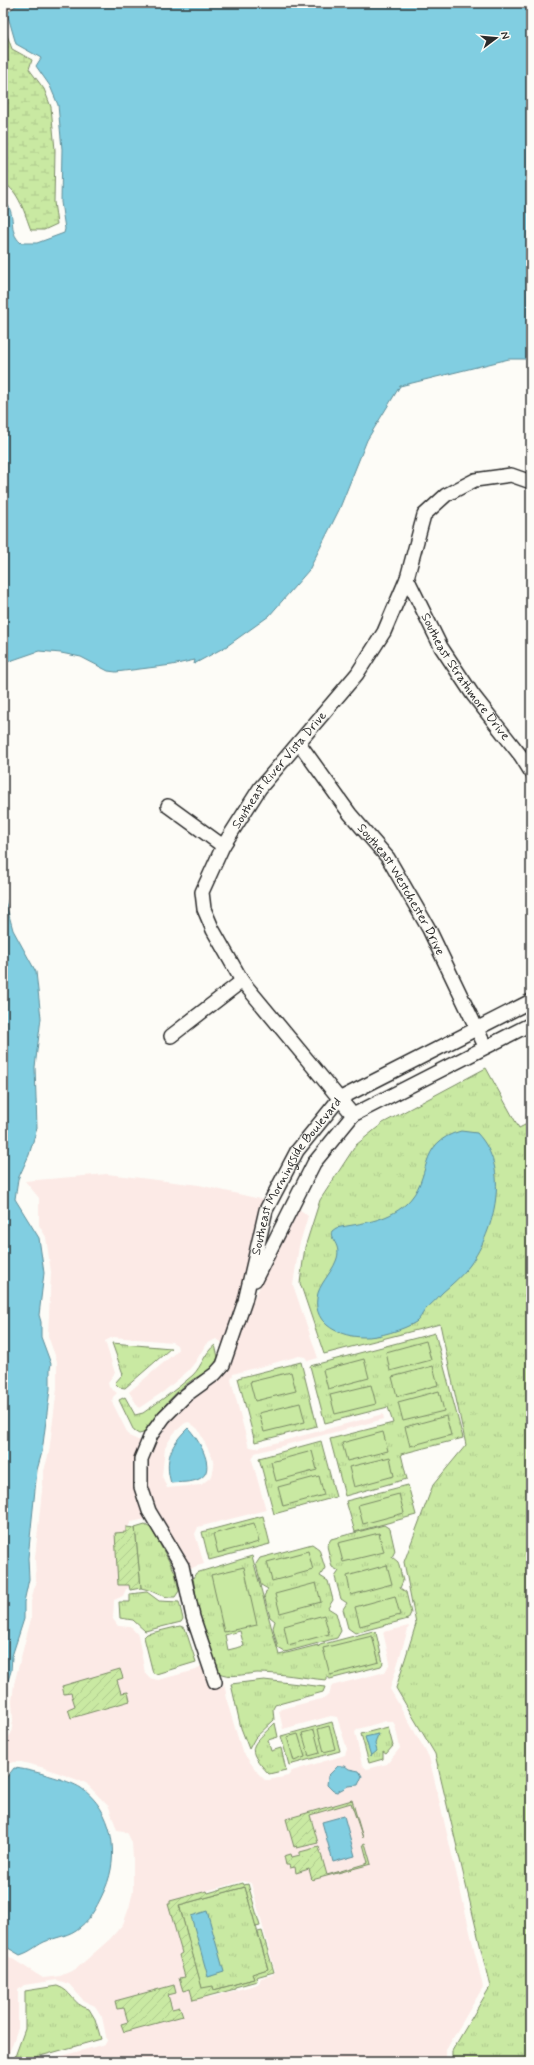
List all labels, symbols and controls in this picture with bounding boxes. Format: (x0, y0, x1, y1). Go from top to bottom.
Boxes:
north arrow (476, 18, 516, 58)
text: N (497, 30, 512, 41)
street label: Southeast Strathmore Drive (417, 610, 514, 744)
street label: Southeast River Vista Drive (228, 707, 330, 832)
street label: Southeast Westchester Drive (353, 820, 449, 958)
street label: Southeast Morningside Boulevard (247, 1094, 345, 1257)

